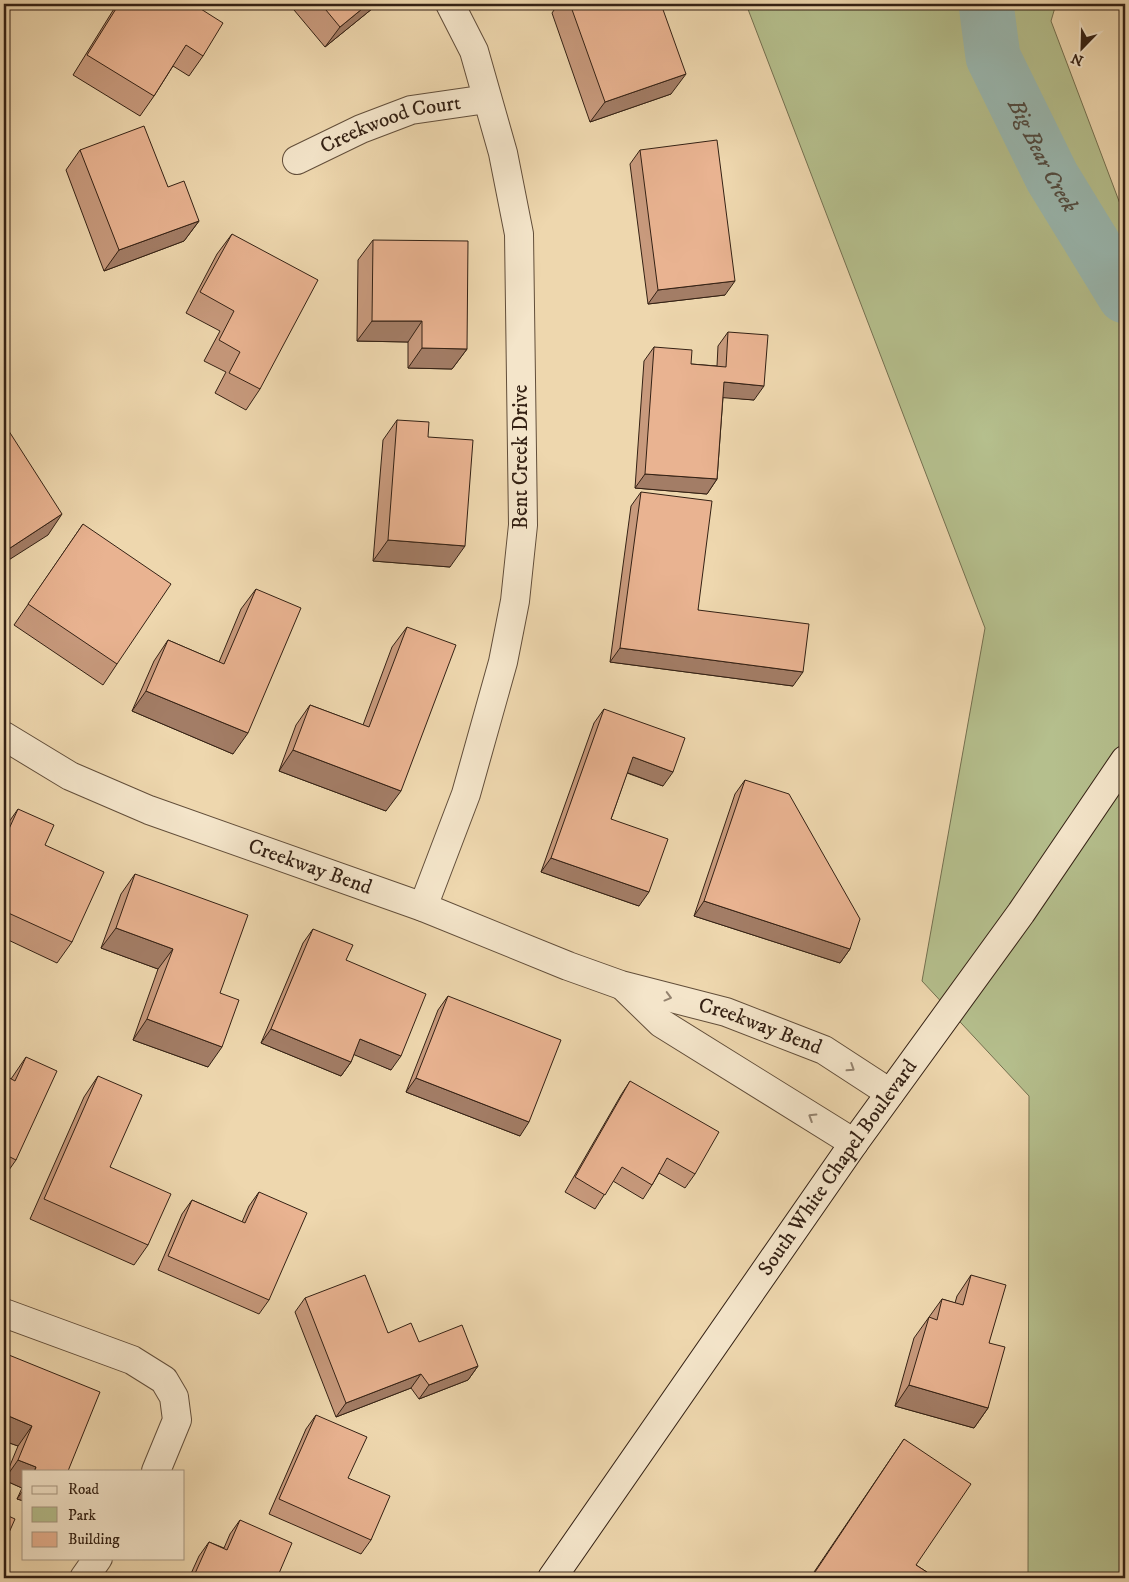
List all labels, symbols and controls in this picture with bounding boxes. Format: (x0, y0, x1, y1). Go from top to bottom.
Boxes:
north arrow (1056, 22, 1106, 72)
text: N (1068, 48, 1086, 70)
street label: Creekwood Court (316, 90, 463, 160)
water label: Big Bear Creek (1002, 94, 1084, 218)
street label: Bent Creek Drive (508, 384, 534, 529)
street label: Creekway Bend (245, 833, 376, 901)
one-way arrow (664, 991, 673, 1002)
street label: Creekway Bend (696, 992, 826, 1061)
street label: South White Chapel Boulevard (753, 1054, 923, 1281)
one-way arrow (846, 1062, 855, 1071)
one-way arrow (809, 1113, 818, 1123)
legend (22, 1470, 185, 1560)
text: Road (68, 1480, 100, 1499)
text: Park (68, 1506, 97, 1525)
text: Building (68, 1530, 120, 1549)

